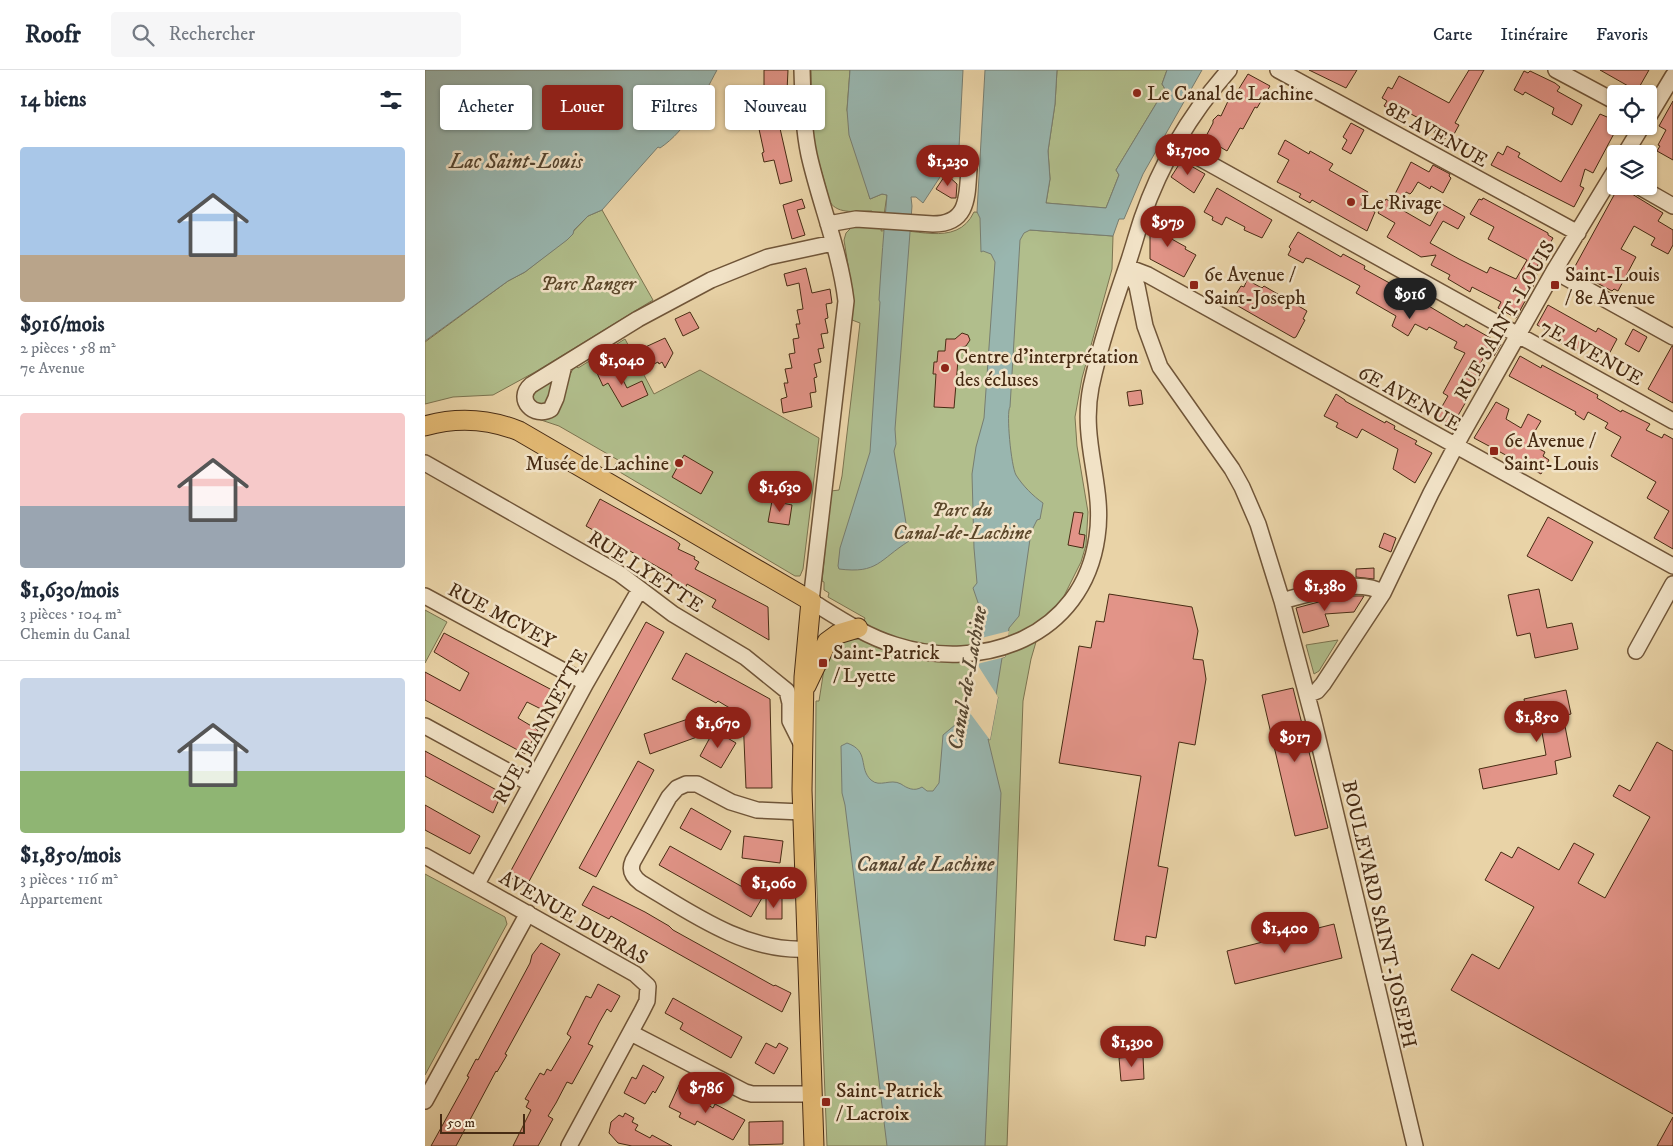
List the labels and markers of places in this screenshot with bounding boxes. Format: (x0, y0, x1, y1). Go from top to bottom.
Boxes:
place label: Le Canal de Lachine (1147, 82, 1313, 107)
marker: Le Canal de Lachine (1131, 87, 1143, 99)
pin: $1,700 (1147, 134, 1229, 176)
pin: $1,230 (907, 144, 989, 187)
place label: Le Rivage (1361, 191, 1442, 216)
marker: Le Rivage (1345, 196, 1357, 208)
pin: $979 (1138, 206, 1198, 248)
place label: 6e Avenue / Saint-Joseph (1204, 263, 1306, 311)
place label: Saint-Louis / 8e Avenue (1565, 263, 1660, 311)
pin: $916 (1380, 278, 1440, 320)
marker: 6e Avenue / Saint-Joseph (1188, 279, 1200, 291)
marker: Saint-Louis / 8e Avenue (1549, 279, 1561, 291)
pin: $1,040 (581, 344, 663, 386)
place label: Centre d’interprétation des écluses (955, 345, 1139, 393)
marker: Centre d’interprétation des écluses (939, 362, 951, 374)
place label: 6e Avenue / Saint-Louis (1504, 429, 1599, 477)
marker: 6e Avenue / Saint-Louis (1488, 445, 1500, 457)
place label: Musée de Lachine (525, 452, 669, 477)
marker: Musée de Lachine (673, 457, 685, 469)
pin: $1,630 (739, 470, 821, 513)
pin: $1,380 (1284, 570, 1366, 612)
place label: Saint-Patrick / Lyette (833, 641, 940, 689)
marker: Saint-Patrick / Lyette (817, 657, 829, 669)
pin: $1,850 (1496, 700, 1578, 743)
pin: $1,670 (677, 706, 759, 749)
pin: $917 (1265, 720, 1325, 763)
pin: $1,060 (733, 866, 815, 909)
pin: $1,400 (1244, 912, 1326, 954)
pin: $1,390 (1091, 1026, 1173, 1068)
pin: $786 (676, 1072, 736, 1114)
place label: Saint-Patrick / Lacroix (836, 1079, 943, 1127)
marker: Saint-Patrick / Lacroix (820, 1096, 832, 1108)

